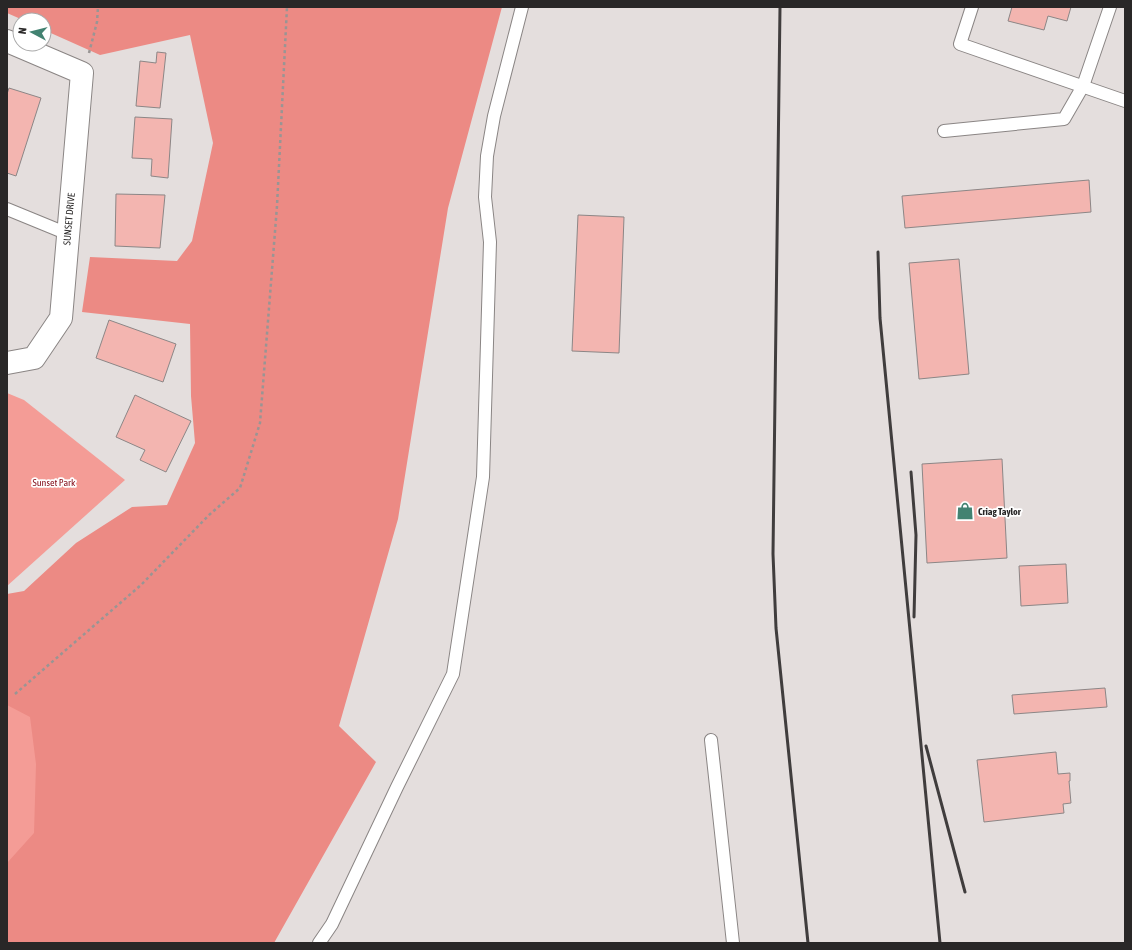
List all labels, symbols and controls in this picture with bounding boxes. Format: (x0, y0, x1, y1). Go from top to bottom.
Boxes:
north arrow (12, 12, 52, 52)
text: N (16, 27, 28, 35)
street label: SUNSET DRIVE (61, 192, 77, 246)
park label: Sunset Park (33, 477, 76, 488)
shop icon: Criag Taylor (955, 501, 975, 521)
place label: Criag Taylor (978, 506, 1022, 517)

